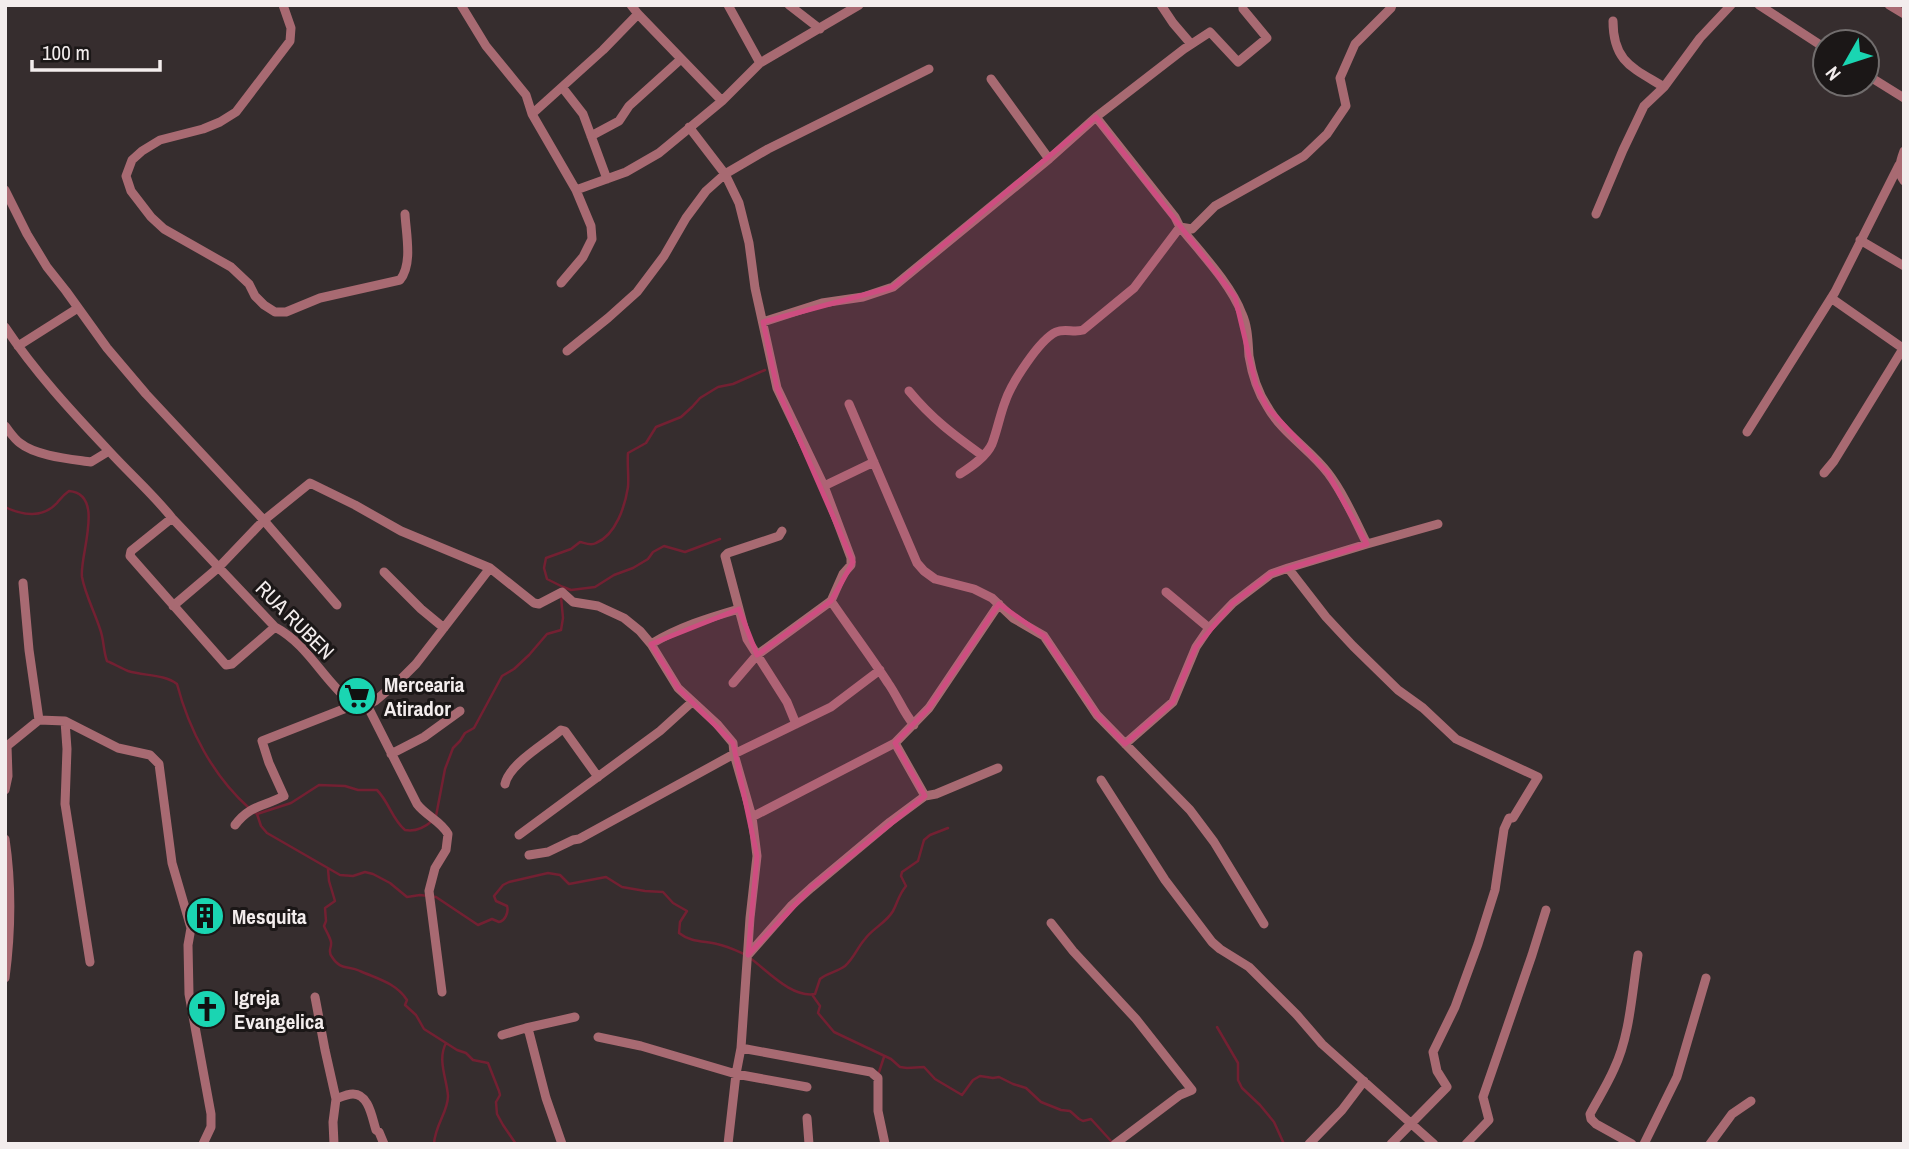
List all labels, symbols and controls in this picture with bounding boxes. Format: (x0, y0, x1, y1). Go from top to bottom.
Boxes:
scale bar (32, 28, 159, 72)
north arrow (1811, 28, 1881, 98)
text: 100 m (42, 38, 90, 67)
text: N (1819, 61, 1846, 86)
street label: RUA RUBEN (249, 574, 341, 666)
place label: Mercearia Atirador (384, 670, 465, 723)
supermarket icon: Mercearia Atirador (336, 675, 378, 717)
building icon: Mesquita (184, 895, 226, 937)
place label: Mesquita (232, 902, 307, 931)
place label: Igreja Evangelica (234, 983, 324, 1036)
church icon: Igreja Evangelica (186, 988, 228, 1030)

